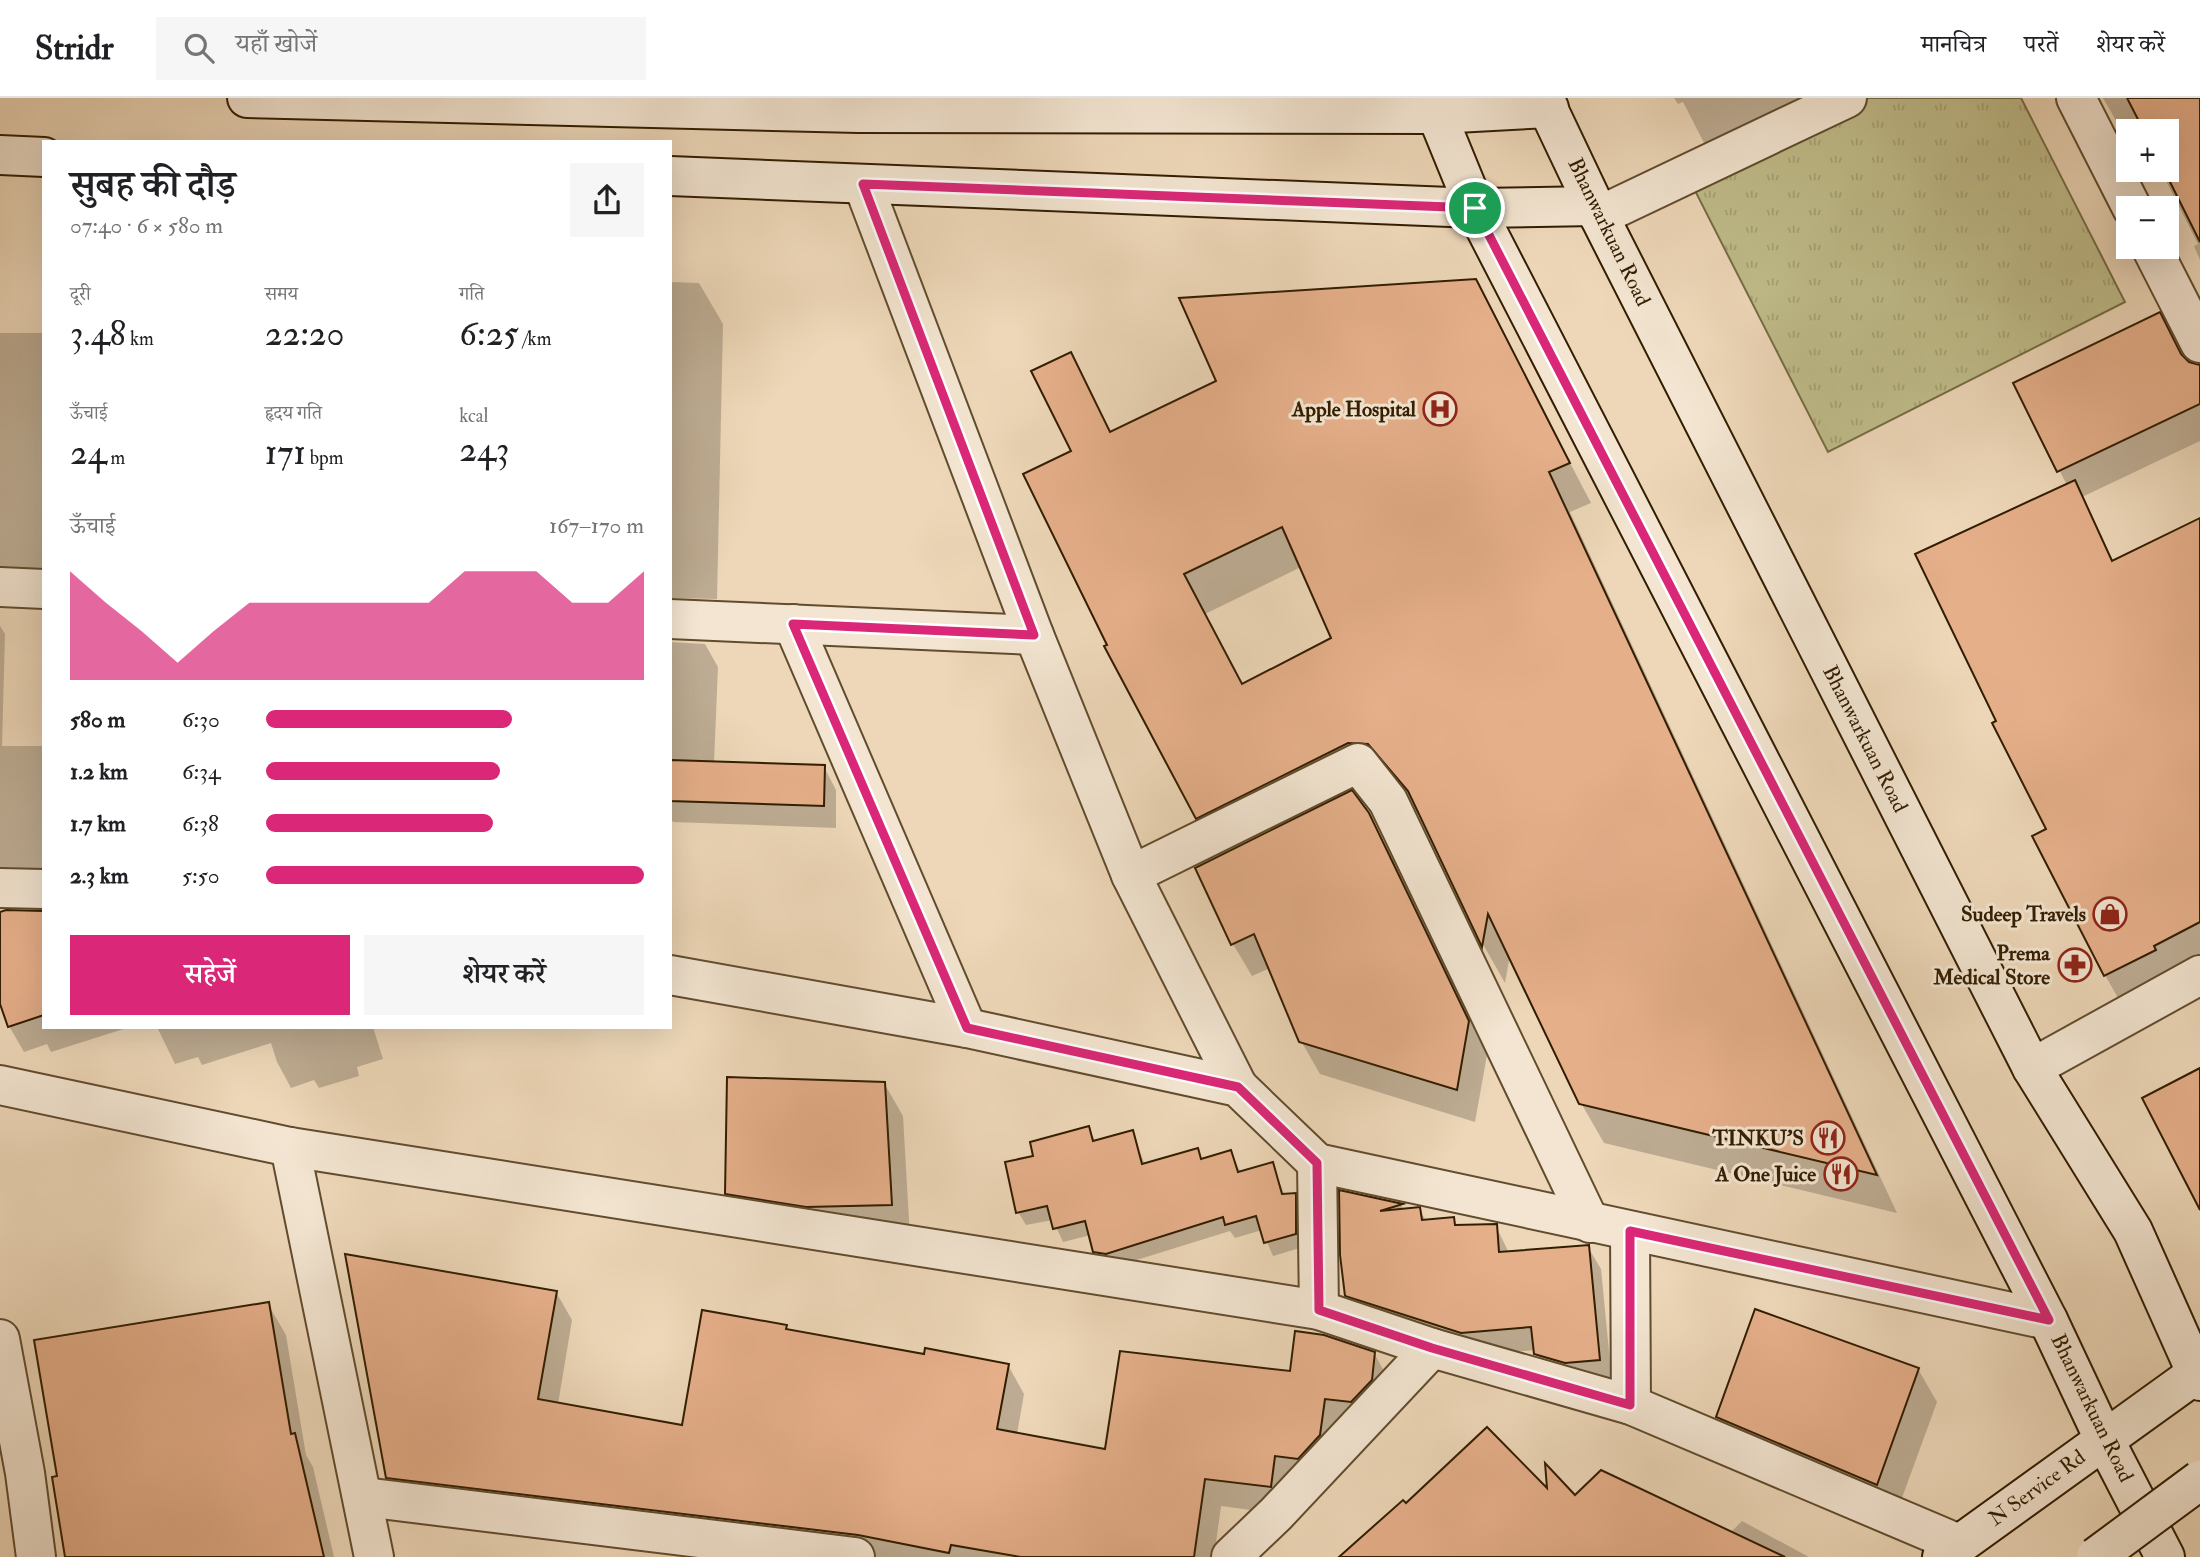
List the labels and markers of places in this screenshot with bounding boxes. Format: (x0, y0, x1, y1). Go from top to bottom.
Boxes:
pin (1445, 178, 1505, 238)
hospital icon: Apple Hospital (1421, 390, 1459, 428)
place label: Apple Hospital (1291, 396, 1417, 423)
shop icon: Sudeep Travels (2091, 895, 2129, 933)
place label: Sudeep Travels (1961, 901, 2086, 928)
place label: Prema Medical Store (1932, 940, 2051, 991)
pharmacy icon: Prema Medical Store (2056, 946, 2094, 984)
restaurant icon: TINKU'S (1809, 1119, 1847, 1157)
place label: TINKU'S (1711, 1125, 1804, 1152)
restaurant icon: A One Juice (1822, 1155, 1860, 1193)
place label: A One Juice (1714, 1161, 1816, 1188)

